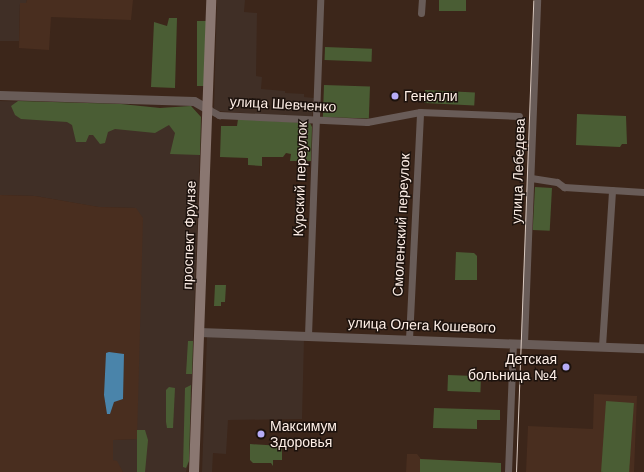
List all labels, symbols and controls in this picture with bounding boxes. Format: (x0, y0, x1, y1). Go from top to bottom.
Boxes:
place label: Генелли (404, 88, 458, 104)
marker: Генелли (389, 90, 401, 102)
street label: улица Шевченко (229, 93, 337, 115)
street label: улица Лебедева (508, 118, 528, 224)
street label: Курский переулок (290, 121, 310, 237)
street label: Смоленский переулок (389, 153, 413, 297)
street label: проспект Фрунзе (179, 180, 199, 290)
street label: улица Олега Кошевого (348, 314, 496, 336)
place label: Детская больница №4 (468, 351, 557, 384)
marker: Детская больница №4 (560, 361, 572, 373)
place label: Максимум Здоровья (270, 418, 337, 450)
marker: Максимум Здоровья (255, 428, 267, 440)

